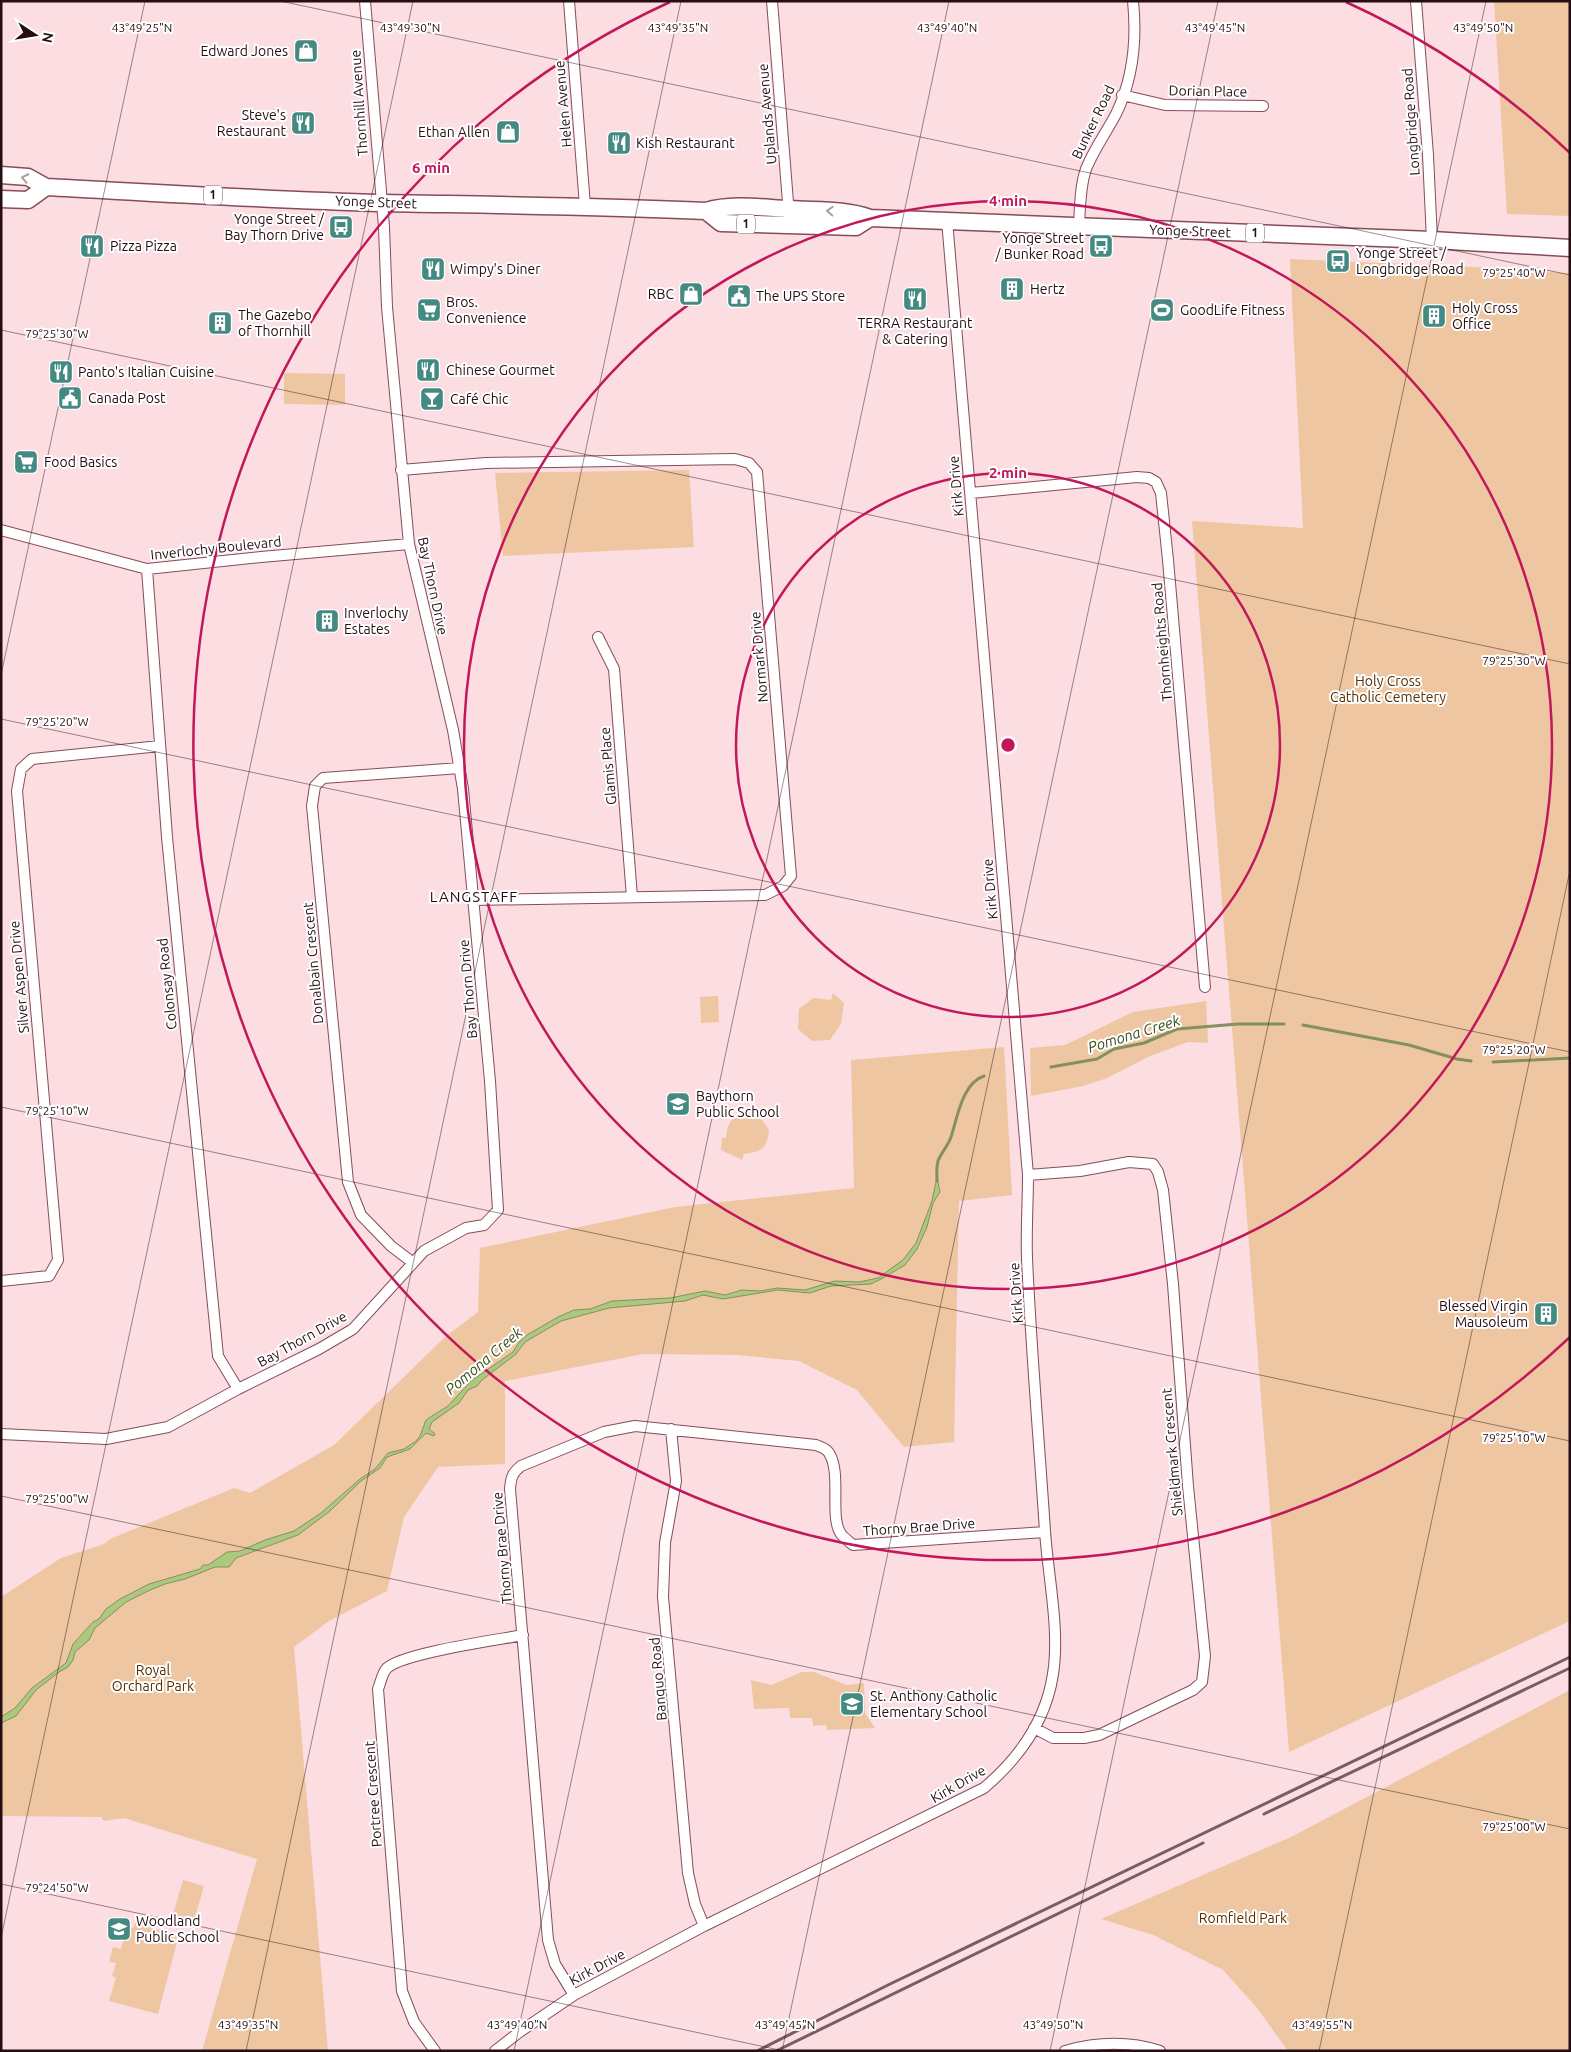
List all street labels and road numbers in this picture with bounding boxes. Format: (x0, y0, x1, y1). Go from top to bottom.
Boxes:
street label: Thornhill Avenue (347, 49, 371, 157)
street label: Helen Avenue (551, 60, 575, 148)
street label: Uplands Avenue (755, 63, 779, 165)
street label: Longbridge Road (1399, 68, 1423, 176)
street label: Bunker Road (1068, 82, 1118, 162)
street label: Dorian Place (1169, 82, 1247, 100)
road number: 1 (204, 186, 222, 204)
street label: Yonge Street (335, 193, 418, 211)
road number: 1 (737, 214, 755, 233)
street label: Yonge Street (1149, 222, 1232, 240)
road number: 1 (1246, 224, 1264, 242)
street label: Kirk Drive (945, 455, 967, 517)
street label: Inverlochy Boulevard (150, 533, 282, 563)
street label: Bay Thorn Drive (415, 536, 451, 636)
street label: Thornheights Road (1149, 582, 1175, 702)
street label: Normark Drive (747, 611, 771, 703)
street label: Glamis Place (597, 726, 619, 806)
street label: Kirk Drive (979, 858, 1001, 920)
street label: Donalbain Crescent (300, 901, 326, 1025)
street label: Silver Aspen Drive (6, 920, 32, 1034)
street label: Colonsay Road (154, 937, 180, 1031)
street label: Bay Thorn Drive (456, 939, 480, 1039)
street label: Kirk Drive (1006, 1262, 1026, 1324)
street label: Bay Thorn Drive (255, 1308, 349, 1370)
street label: Shieldmark Crescent (1158, 1387, 1186, 1517)
street label: Thorny Brae Drive (489, 1491, 515, 1605)
street label: Thorny Brae Drive (862, 1515, 976, 1539)
street label: Banquo Road (646, 1636, 670, 1722)
street label: Portree Crescent (361, 1740, 385, 1848)
street label: Kirk Drive (928, 1762, 988, 1806)
street label: Kirk Drive (566, 1946, 628, 1988)

